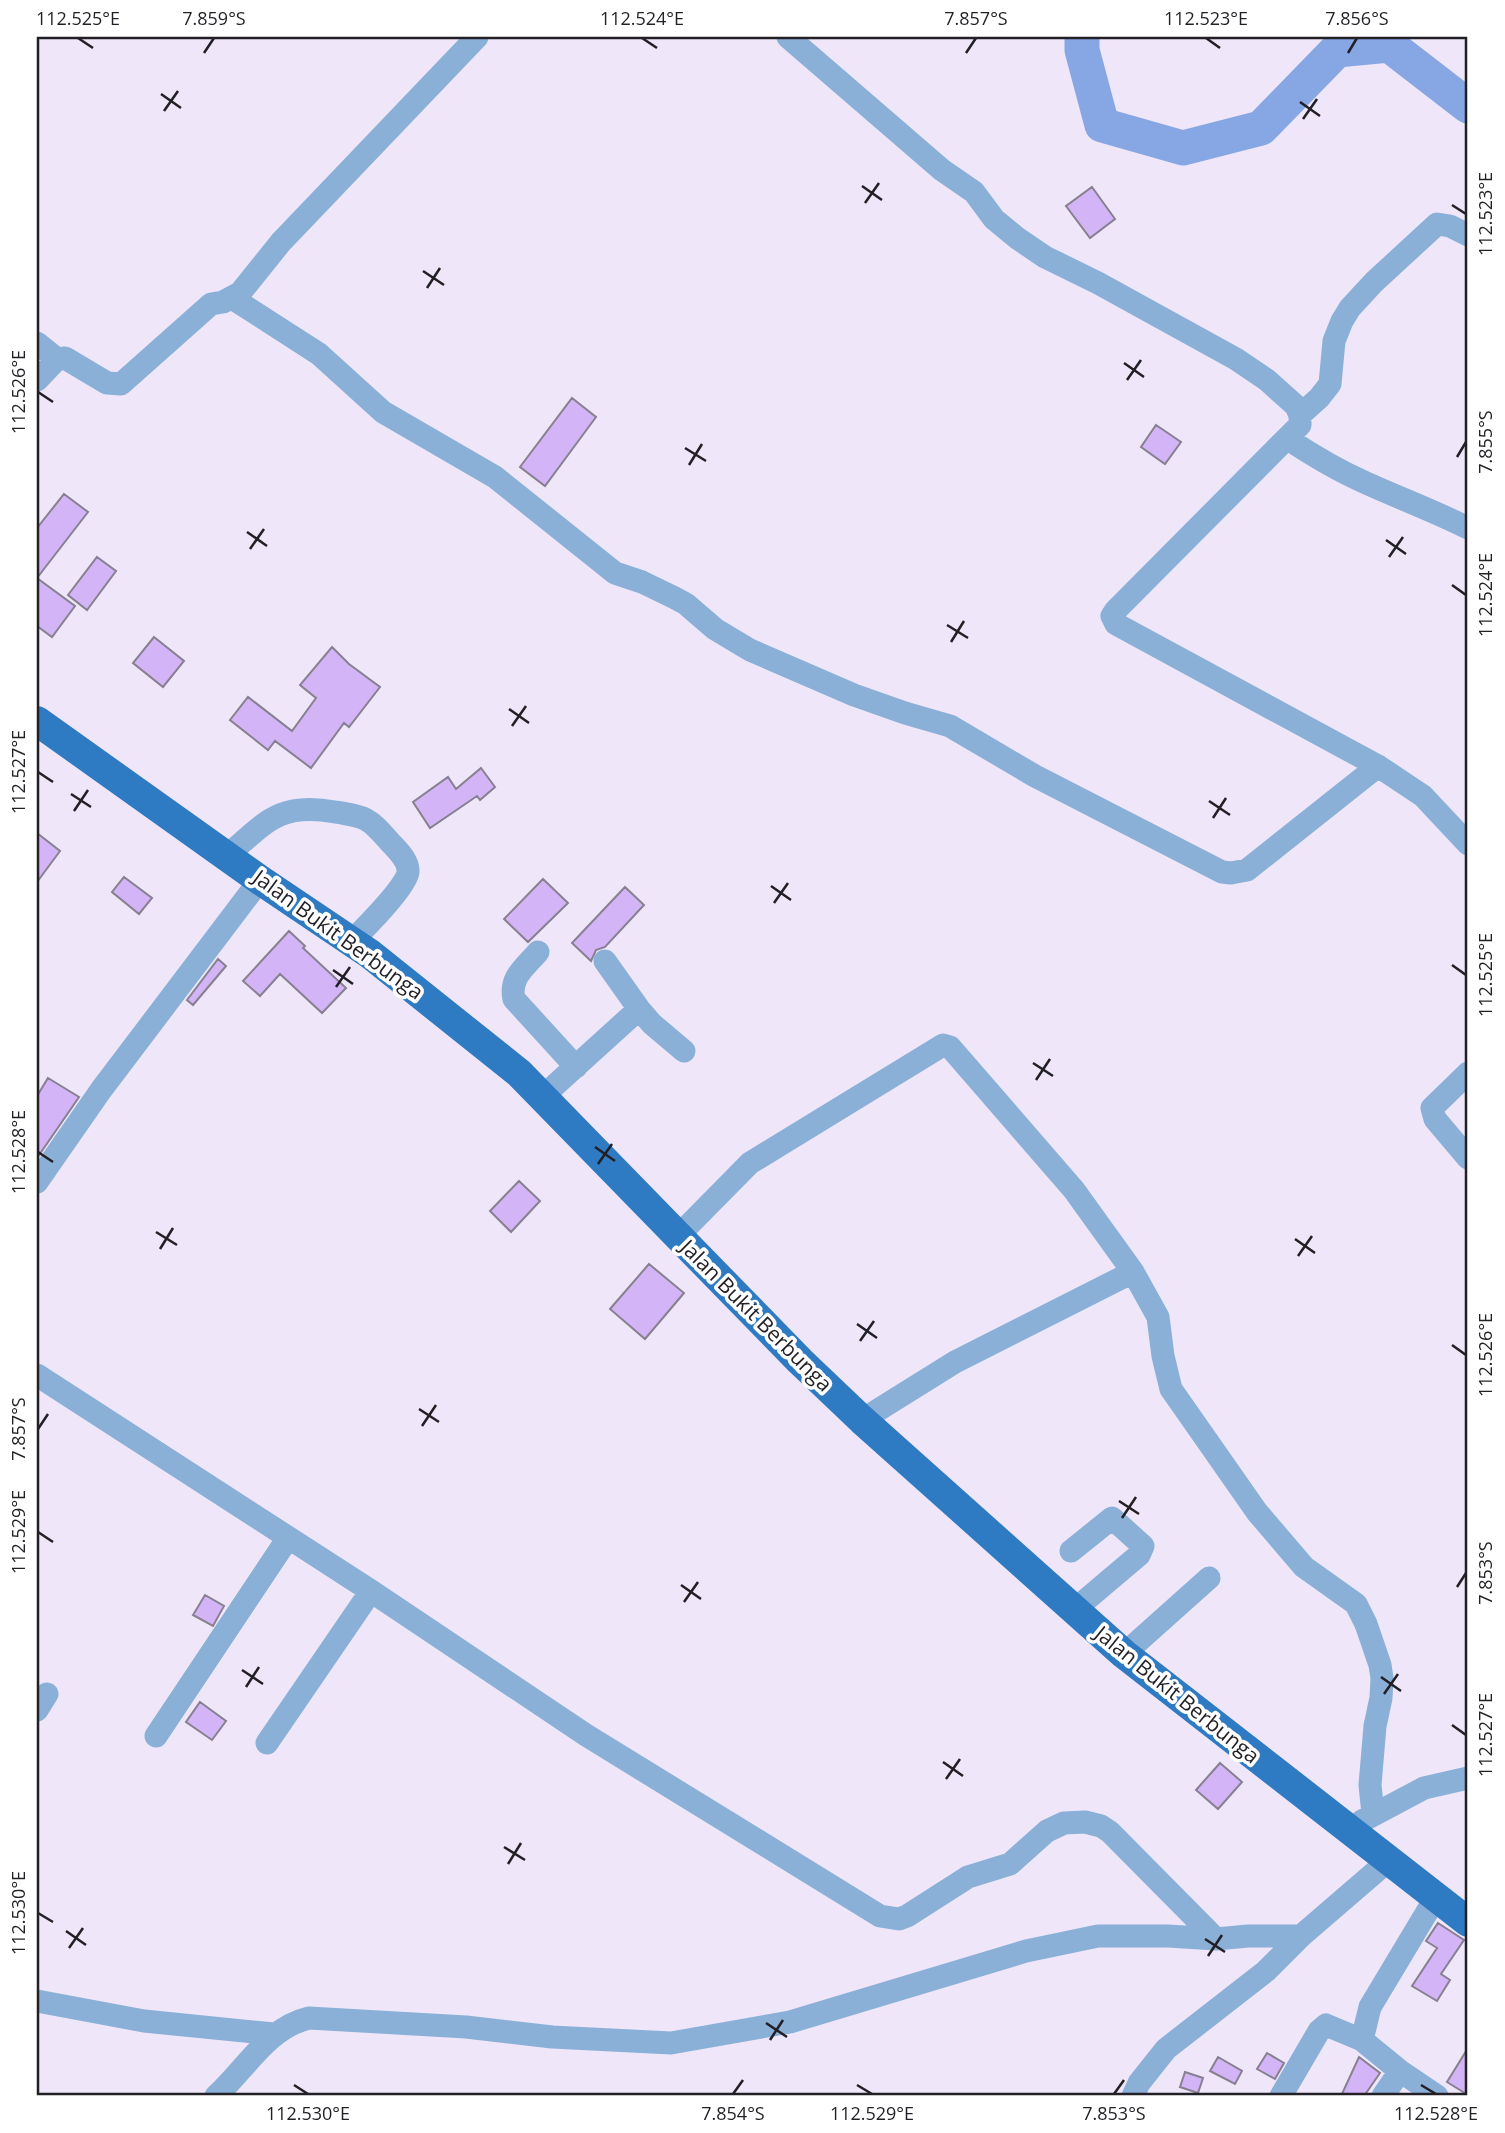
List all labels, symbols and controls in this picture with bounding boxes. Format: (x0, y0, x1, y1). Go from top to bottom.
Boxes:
text: 112.525°E (36, 6, 120, 30)
text: 7.859°S (182, 6, 246, 30)
text: 112.524°E (600, 6, 684, 30)
text: 7.857°S (944, 6, 1008, 30)
text: 112.523°E (1164, 6, 1248, 30)
text: 7.856°S (1325, 6, 1389, 30)
text: 112.523°E (1473, 172, 1497, 256)
text: 112.526°E (6, 350, 30, 434)
text: 7.855°S (1473, 410, 1497, 474)
text: 112.524°E (1473, 553, 1497, 637)
text: 112.527°E (6, 730, 30, 814)
street label: Jalan Bukit Berbunga (246, 862, 429, 1005)
text: 112.525°E (1473, 933, 1497, 1017)
text: 112.528°E (6, 1110, 30, 1194)
street label: Jalan Bukit Berbunga (673, 1232, 839, 1397)
text: 112.526°E (1473, 1313, 1497, 1397)
text: 7.857°S (6, 1397, 30, 1461)
text: 112.529°E (6, 1490, 30, 1574)
text: 7.853°S (1473, 1541, 1497, 1605)
street label: Jalan Bukit Berbunga (1088, 1618, 1266, 1769)
text: 112.527°E (1473, 1693, 1497, 1777)
text: 112.530°E (6, 1871, 30, 1955)
text: 112.530°E (266, 2101, 350, 2125)
text: 7.854°S (701, 2101, 765, 2125)
text: 112.529°E (830, 2101, 914, 2125)
text: 7.853°S (1082, 2101, 1146, 2125)
text: 112.528°E (1394, 2101, 1478, 2125)

